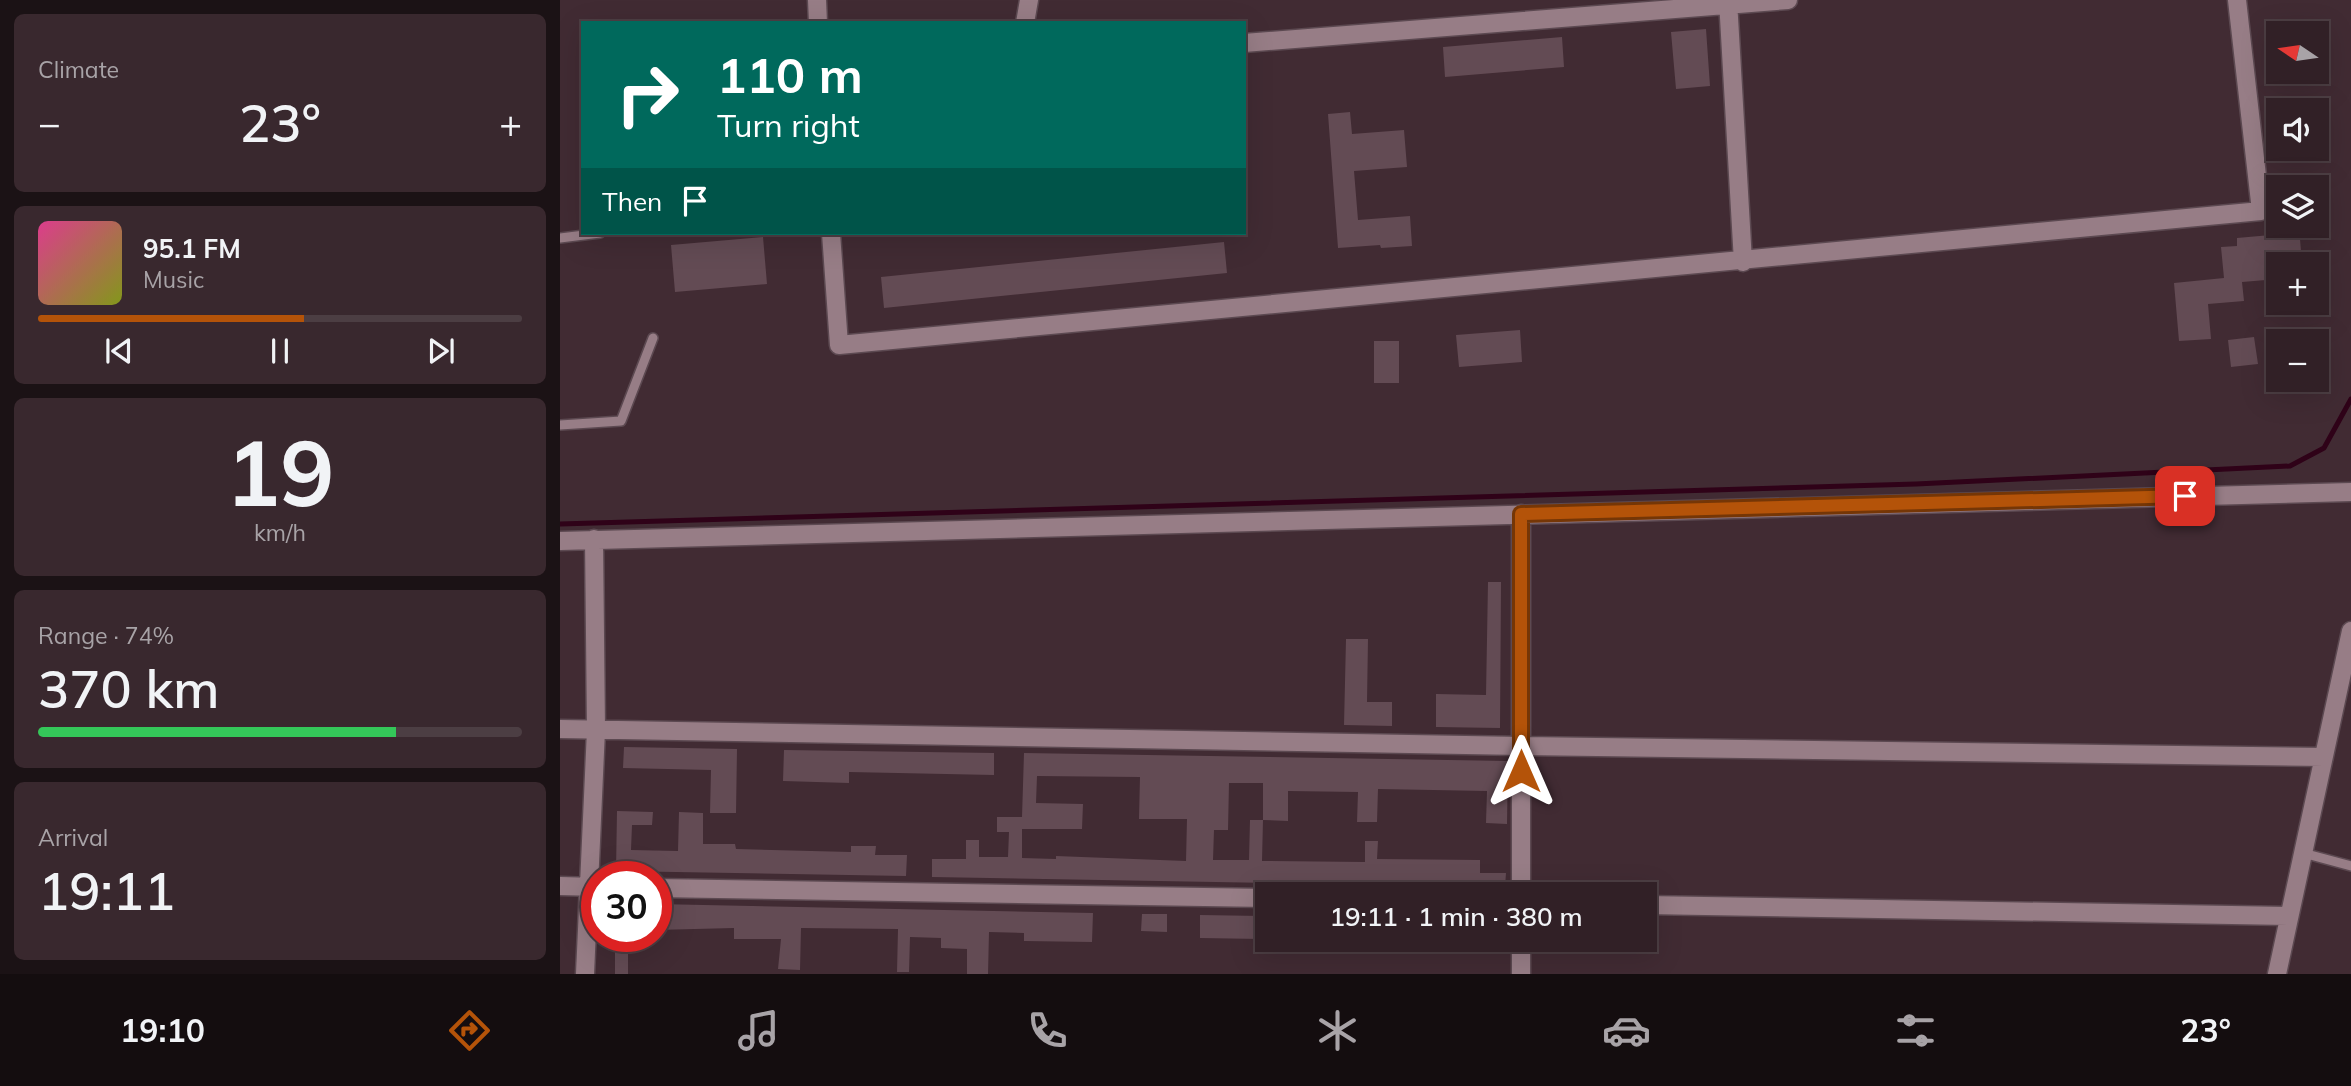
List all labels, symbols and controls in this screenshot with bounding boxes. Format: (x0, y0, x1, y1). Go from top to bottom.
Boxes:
north arrow (2266, 21, 2329, 84)
map controls (2266, 21, 2329, 392)
text: 110 m (717, 44, 863, 105)
icon: right (602, 49, 693, 140)
text: Climate (38, 55, 119, 84)
text: 23° (239, 90, 321, 155)
button: sound (2266, 98, 2329, 161)
text: − (38, 99, 61, 147)
text: + (499, 99, 522, 147)
text: Turn right (717, 105, 860, 145)
button: layers (2266, 175, 2329, 238)
icon: arrive (676, 182, 714, 220)
text: Then (602, 185, 662, 218)
text: 95.1 FM (143, 232, 241, 265)
button: + (2266, 252, 2329, 315)
text: Music (143, 265, 204, 294)
button: − (2266, 329, 2329, 392)
icon: previous (100, 332, 138, 370)
icon: pause (261, 332, 299, 370)
icon: next (422, 332, 460, 370)
text: 19 (225, 415, 335, 529)
pin (2155, 466, 2215, 526)
icon: arrive (2166, 477, 2204, 515)
text: km/h (254, 518, 306, 547)
text: Range · 74% (38, 621, 174, 650)
text: 370 km (38, 656, 219, 721)
position arrow (1484, 734, 1558, 808)
text: Arrival (38, 823, 108, 852)
text: 19:11 (38, 858, 175, 923)
speed limit sign: 30 (581, 861, 672, 952)
text: 19:11 · 1 min · 380 m (1329, 900, 1583, 933)
icon: directions (445, 1006, 494, 1055)
icon: music (734, 1006, 783, 1055)
icon: phone (1023, 1006, 1072, 1055)
icon: climate (1313, 1006, 1362, 1055)
icon: car (1602, 1006, 1651, 1055)
icon: filters (1891, 1006, 1940, 1055)
text: 19:10 (120, 1010, 205, 1050)
text: 23° (2180, 1010, 2231, 1050)

